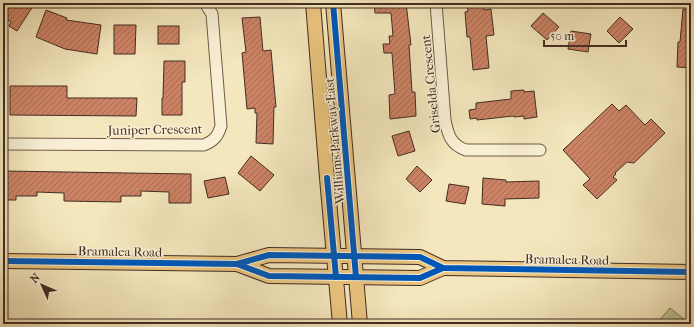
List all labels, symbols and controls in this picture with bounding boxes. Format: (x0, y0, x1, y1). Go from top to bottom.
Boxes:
scale bar (544, 22, 626, 48)
text: 50 m (550, 29, 574, 43)
street label: Griselda Crescent (418, 34, 443, 134)
street label: Williams Parkway East (321, 77, 348, 205)
street label: Juniper Crescent (106, 121, 203, 138)
street label: Bramalea Road (78, 243, 163, 260)
street label: Bramalea Road (525, 251, 610, 268)
north arrow (22, 265, 62, 305)
text: N (28, 270, 43, 286)

